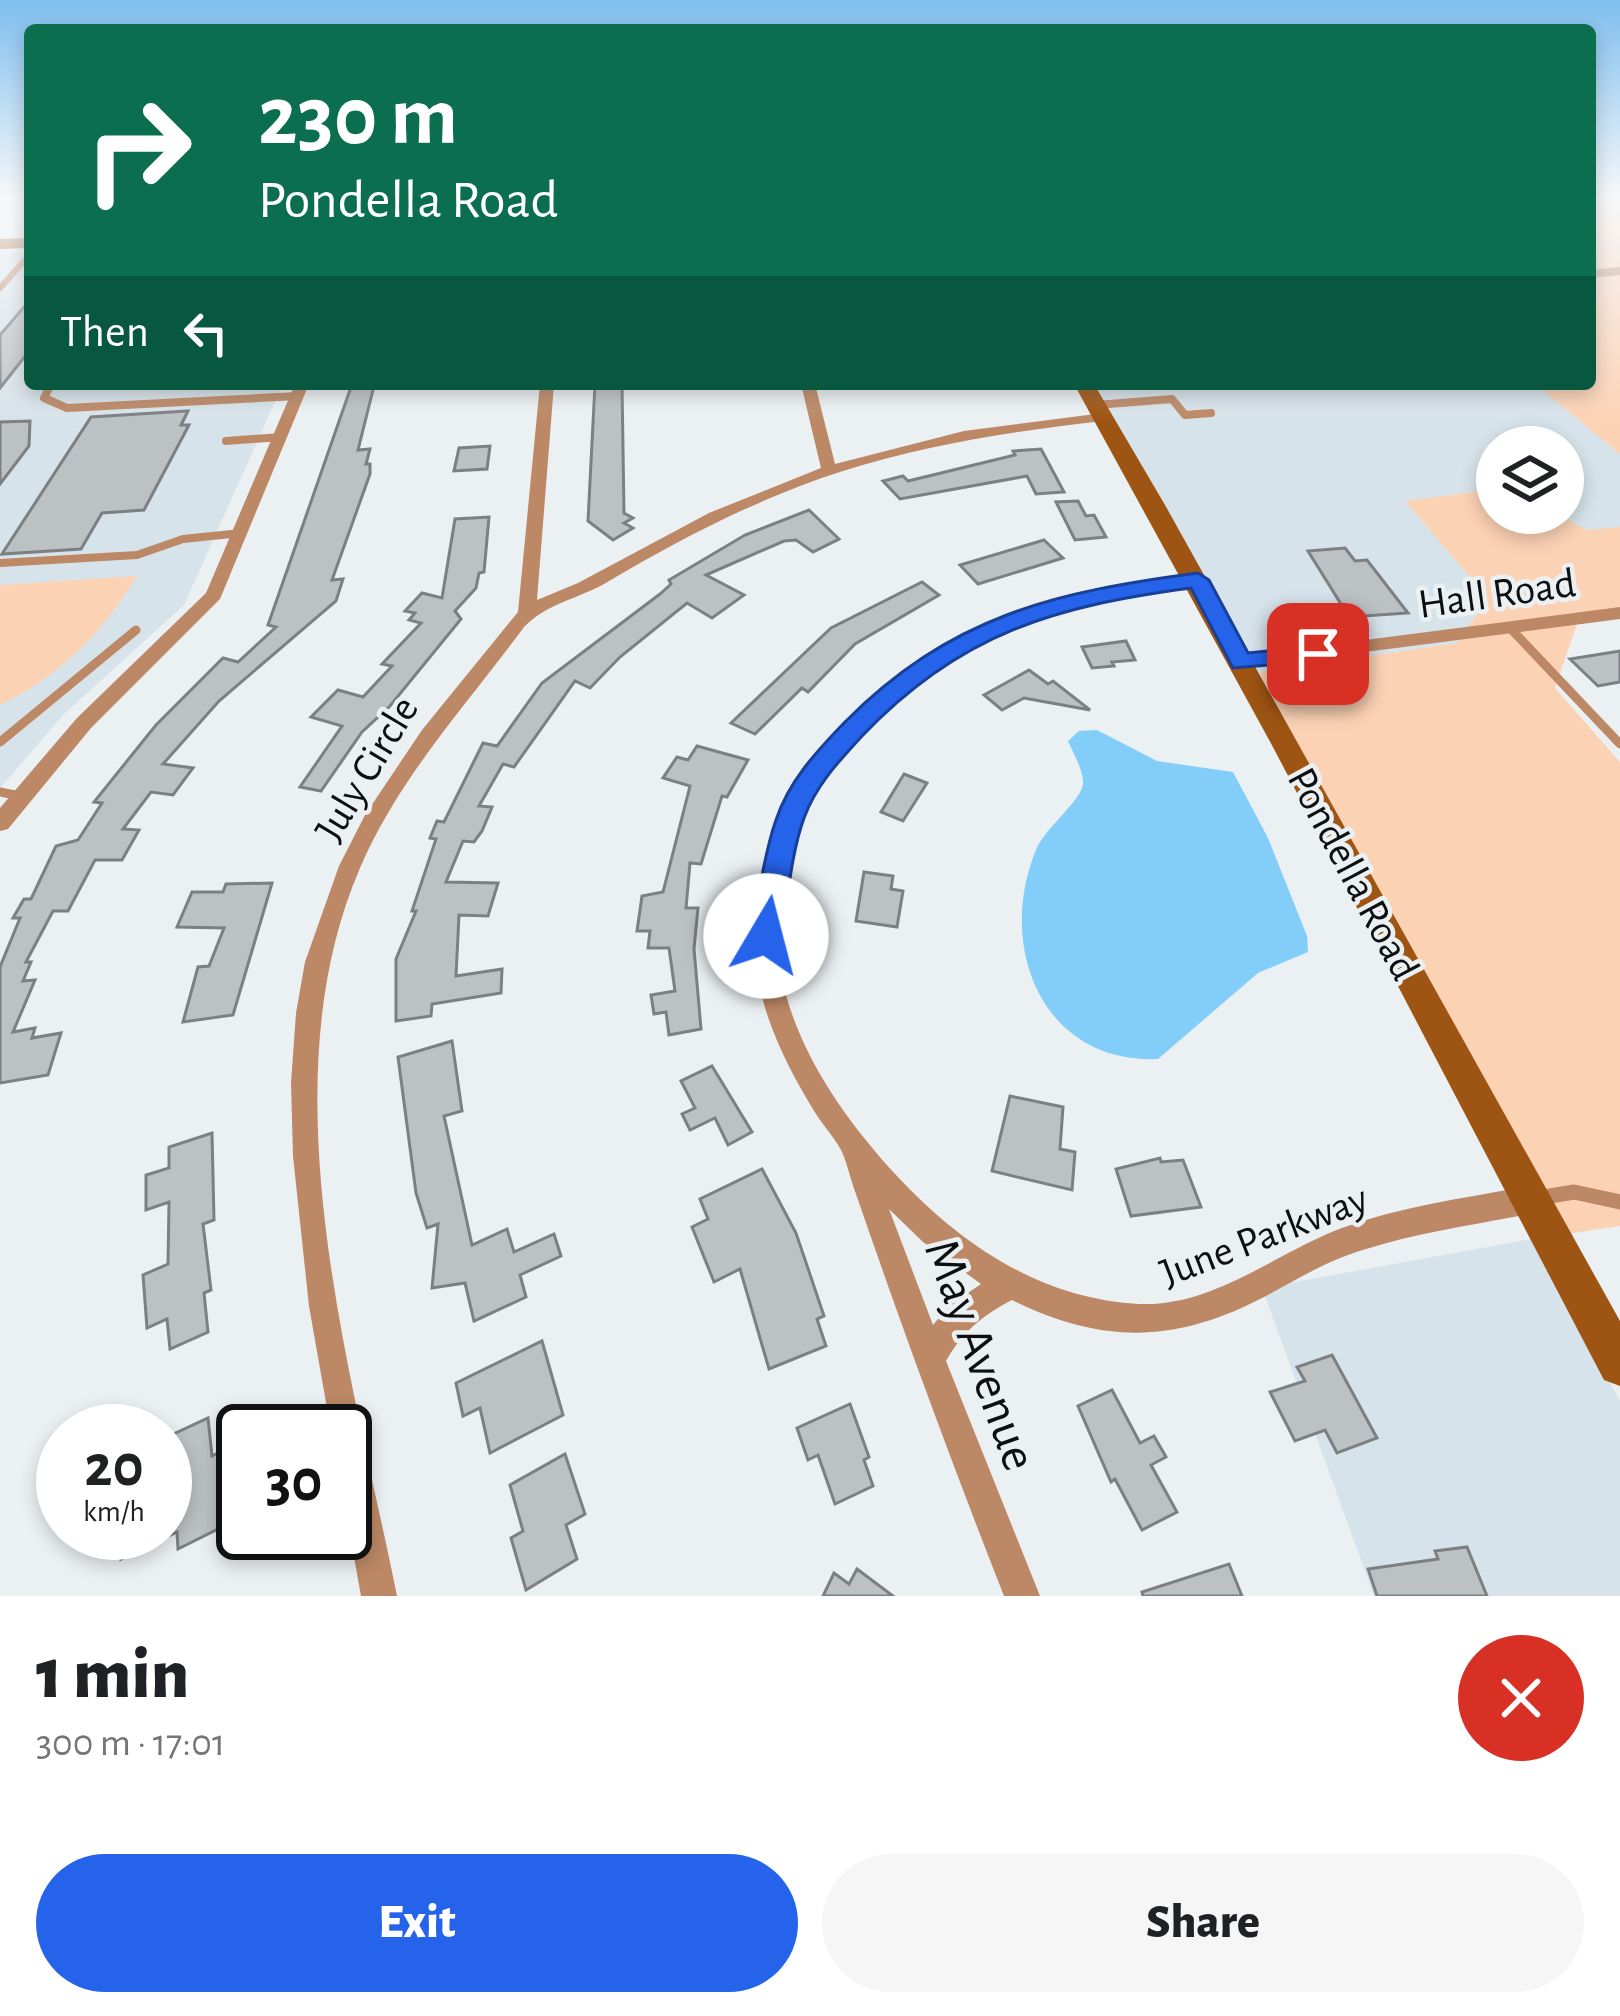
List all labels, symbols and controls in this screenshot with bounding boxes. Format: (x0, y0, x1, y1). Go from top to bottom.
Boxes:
icon: right (60, 72, 216, 228)
text: 230 m (258, 76, 458, 160)
text: Pondella Road (258, 174, 558, 228)
icon: left (173, 300, 239, 366)
text: Then (60, 310, 149, 355)
map controls (1476, 426, 1584, 534)
button: layers (1476, 426, 1584, 534)
street label: Hall Road (1416, 562, 1578, 626)
pin (1267, 603, 1369, 705)
icon: arrive (1285, 621, 1351, 687)
street label: July Circle (308, 689, 426, 849)
street label: Pondella Road (1280, 761, 1426, 987)
position arrow (703, 873, 829, 999)
street label: June Parkway (1154, 1177, 1374, 1295)
street label: May Avenue (915, 1233, 1045, 1477)
speed limit sign: 30 (216, 1404, 372, 1560)
text: 20 (84, 1437, 144, 1497)
text: km/h (83, 1497, 145, 1527)
button: close (1458, 1635, 1584, 1761)
text: 1 min (36, 1639, 189, 1711)
text: 300 m · 17:01 (36, 1724, 225, 1763)
button: Exit (36, 1854, 798, 1992)
button: Share (822, 1854, 1584, 1992)

